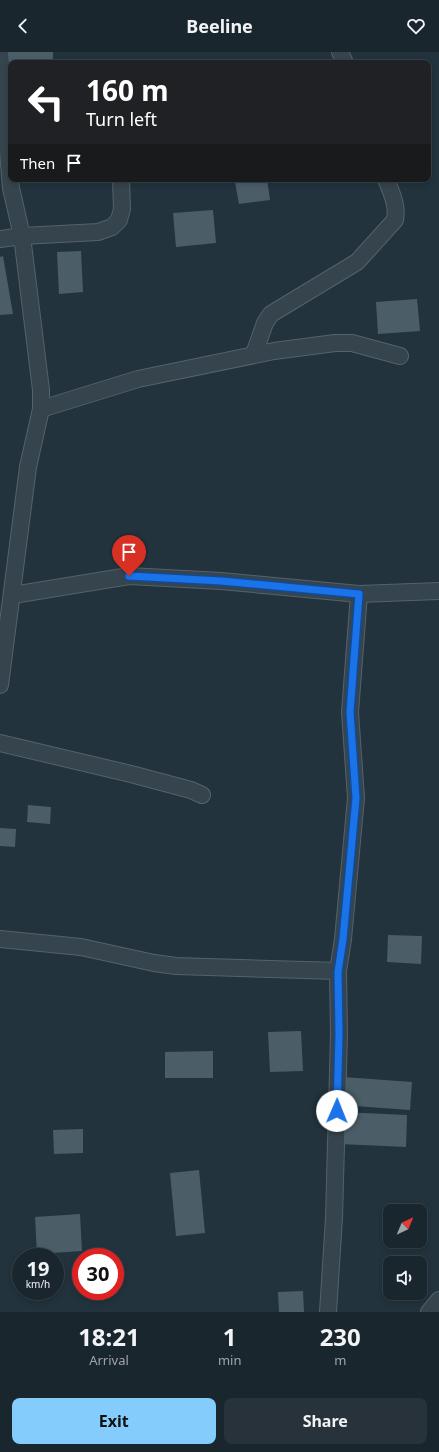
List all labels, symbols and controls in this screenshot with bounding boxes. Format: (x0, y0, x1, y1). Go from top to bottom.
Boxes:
text: Beeline (186, 14, 253, 38)
icon: back (12, 15, 34, 37)
icon: heart (405, 15, 427, 37)
text: 160 m (86, 71, 169, 109)
icon: left (20, 76, 72, 128)
text: Turn left (86, 107, 157, 131)
icon: arrive (63, 152, 85, 174)
text: Then (20, 153, 55, 173)
pin (112, 535, 146, 576)
icon: arrive (118, 541, 140, 563)
position arrow (316, 1090, 358, 1132)
north arrow (383, 1204, 427, 1248)
map controls (383, 1204, 427, 1300)
speed limit sign: 30 (72, 1248, 124, 1300)
text: 19 (27, 1255, 49, 1282)
button: sound (383, 1256, 427, 1300)
text: km/h (26, 1277, 50, 1291)
text: 18:21 (78, 1320, 140, 1353)
text: 1 (223, 1320, 237, 1353)
text: 230 (320, 1320, 361, 1353)
text: Arrival (89, 1351, 129, 1369)
text: min (218, 1351, 241, 1369)
text: m (334, 1351, 346, 1369)
button: Exit (12, 1398, 216, 1444)
button: Share (224, 1398, 427, 1444)

